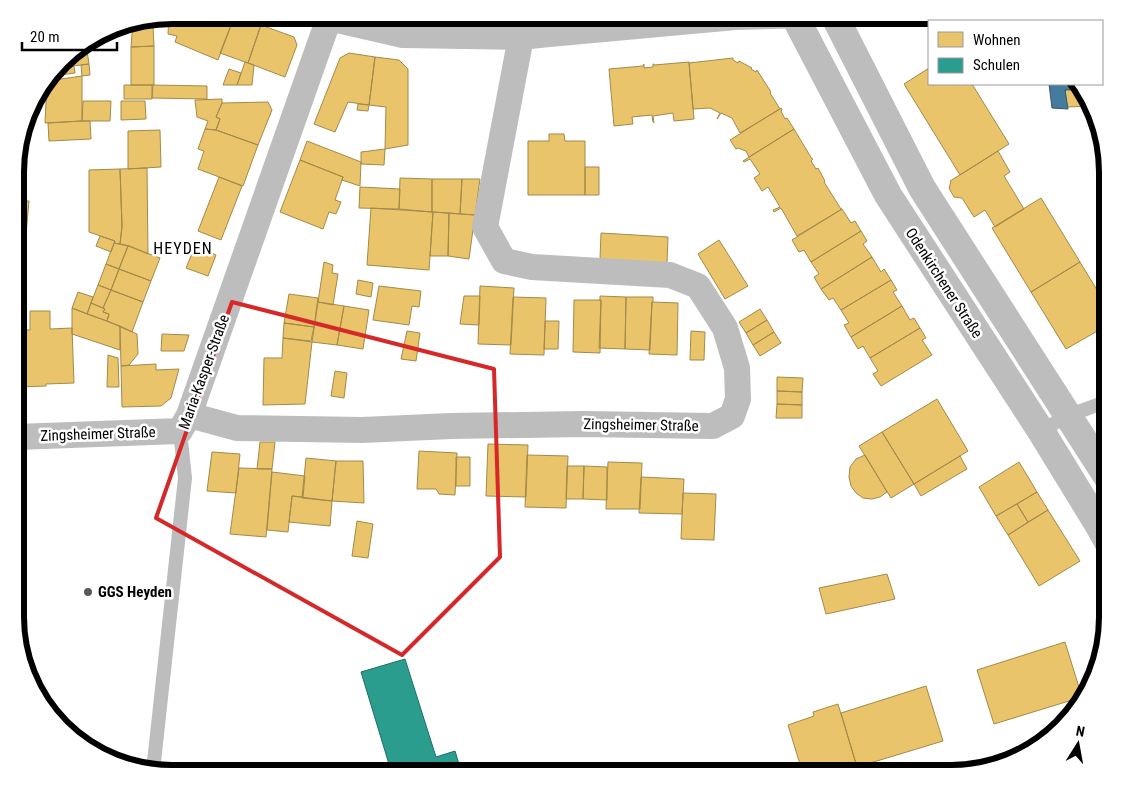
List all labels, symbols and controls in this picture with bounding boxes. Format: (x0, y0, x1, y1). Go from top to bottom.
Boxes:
scale bar (22, 20, 118, 52)
legend (928, 20, 1103, 85)
text: 20 m (30, 28, 60, 46)
text: Wohnen (973, 31, 1021, 49)
text: Schulen (973, 56, 1020, 74)
street label: Odenkirchener Straße (902, 225, 986, 341)
district label: HEYDEN (153, 239, 213, 258)
street label: Maria-Kasper-Straße (175, 312, 233, 432)
street label: Zingsheimer Straße (583, 415, 699, 435)
street label: Zingsheimer Straße (40, 423, 156, 445)
place label: GGS Heyden (98, 583, 172, 601)
marker: GGS Heyden (82, 586, 94, 598)
north arrow (1053, 719, 1103, 769)
text: N (1075, 723, 1086, 740)

